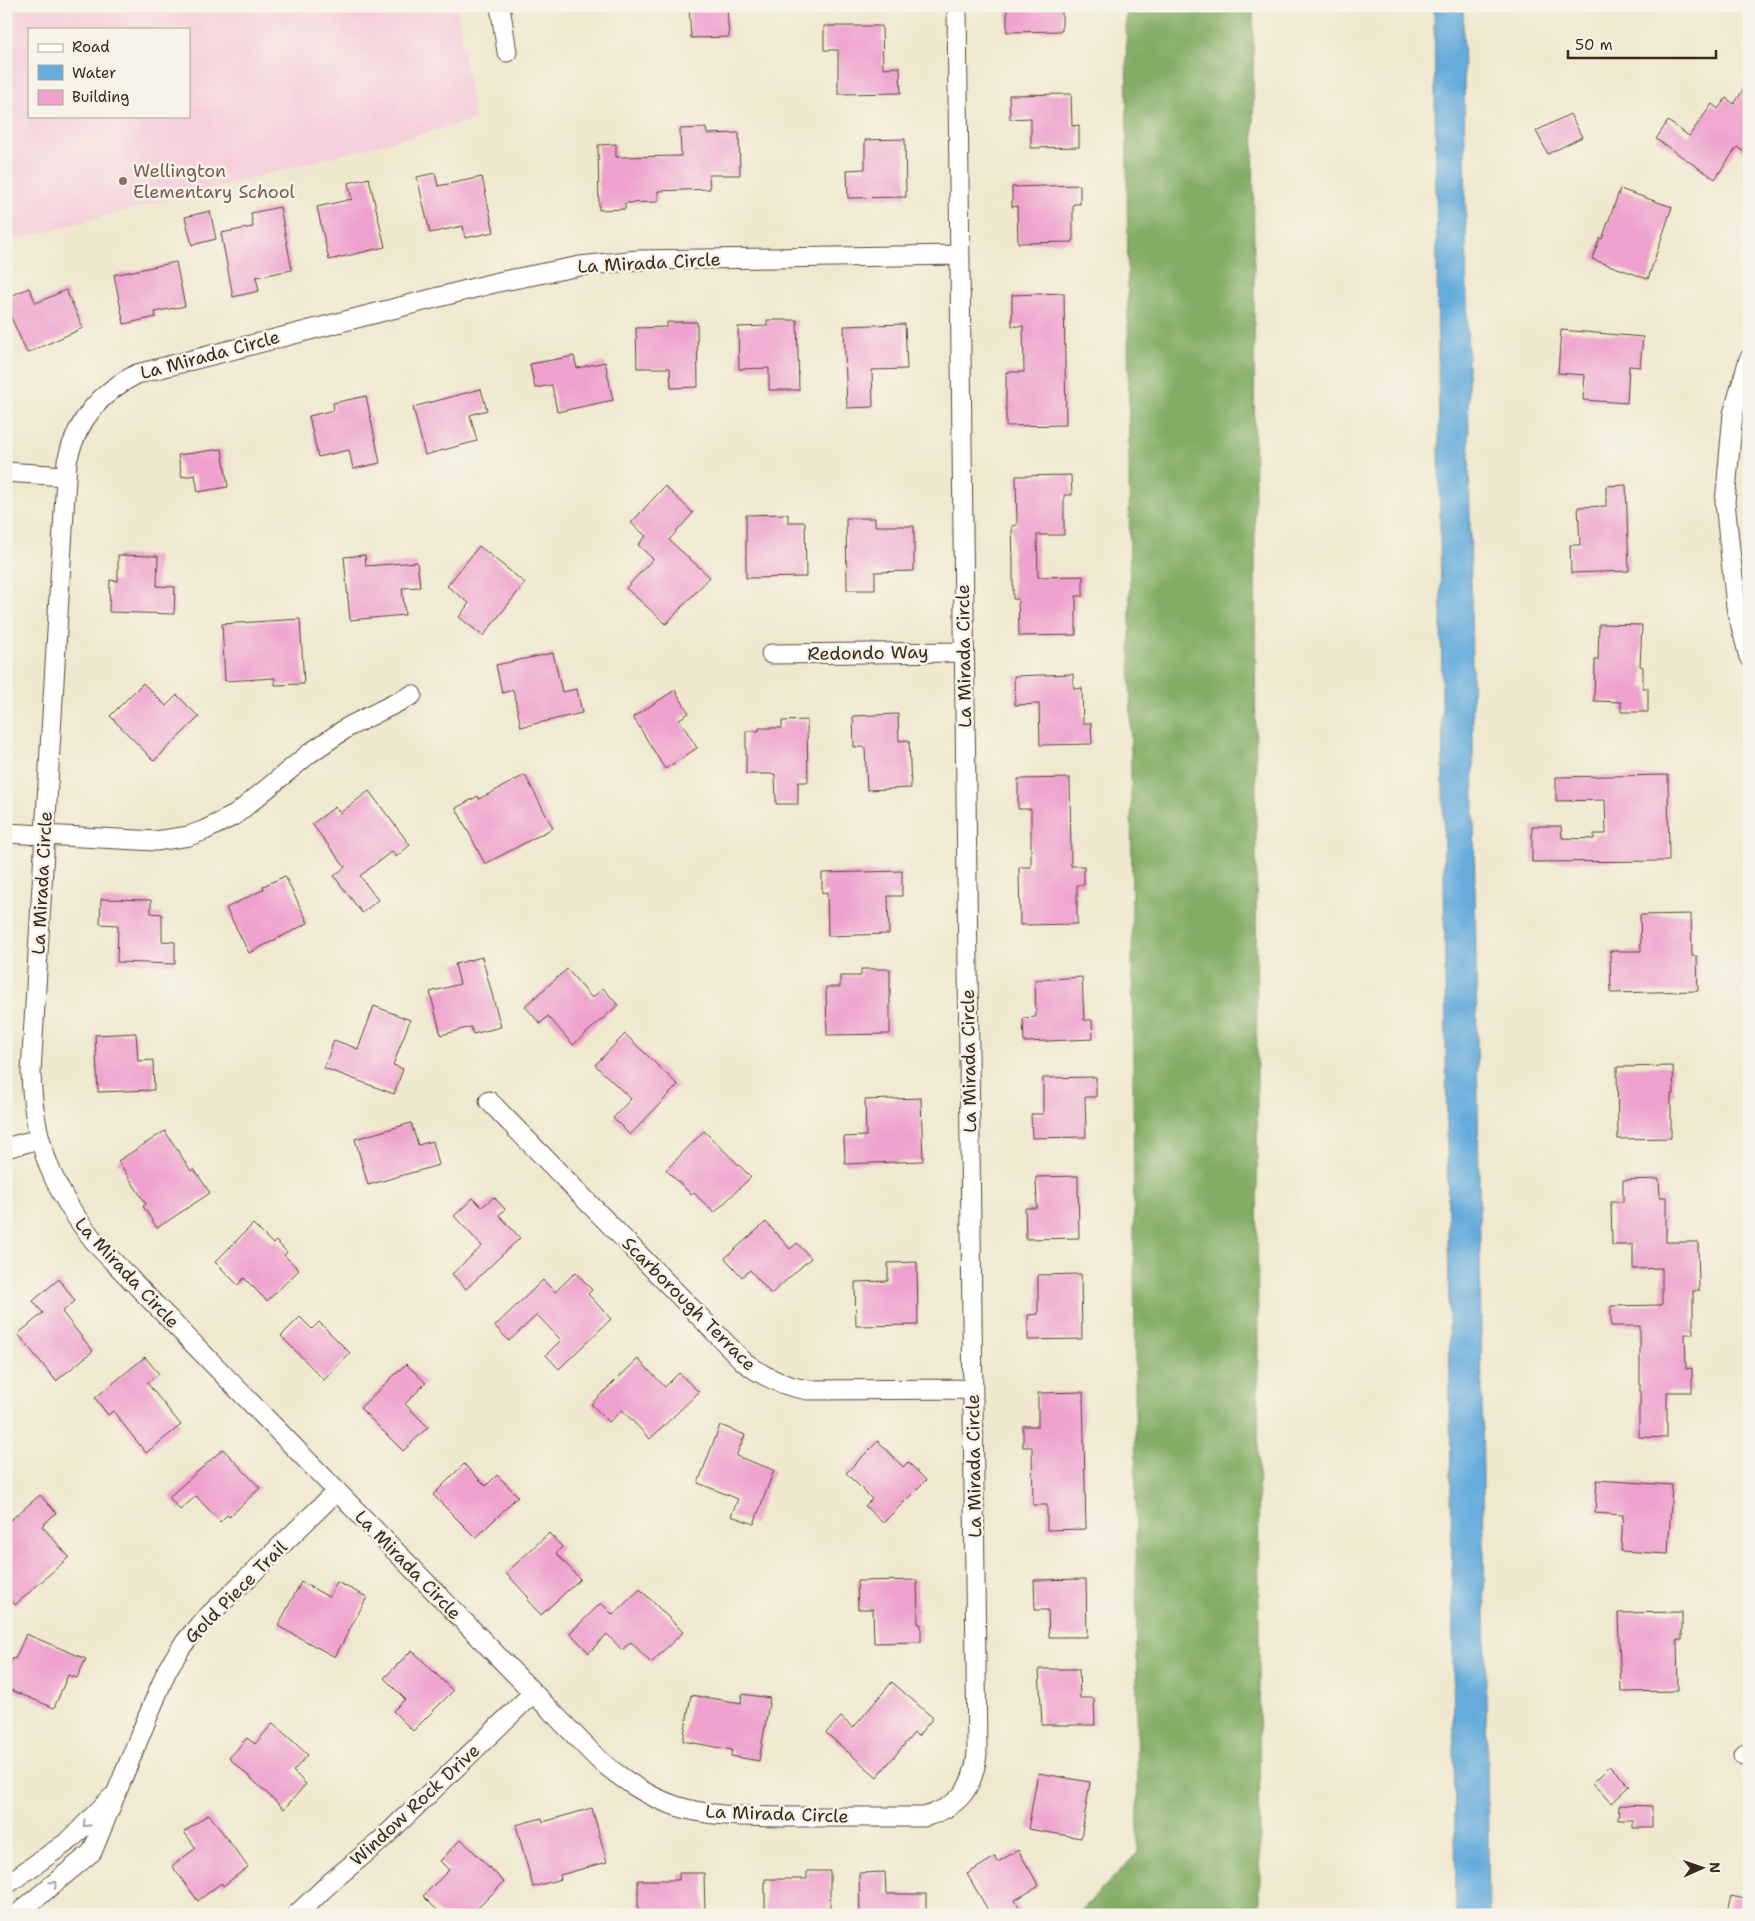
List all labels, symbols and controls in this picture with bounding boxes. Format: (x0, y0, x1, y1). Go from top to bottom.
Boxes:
legend (28, 28, 190, 118)
scale bar (1568, 28, 1715, 60)
text: 50 m (1575, 35, 1613, 55)
text: Road (72, 37, 110, 57)
text: Water (72, 63, 116, 83)
text: Building (72, 87, 129, 107)
place label: Wellington Elementary School (133, 159, 296, 204)
marker: Wellington Elementary School (117, 175, 129, 187)
street label: La Mirada Circle (577, 247, 721, 279)
street label: La Mirada Circle (138, 325, 282, 385)
street label: La Mirada Circle (951, 584, 977, 728)
street label: Redondo Way (807, 640, 929, 666)
street label: La Mirada Circle (26, 811, 58, 955)
street label: La Mirada Circle (956, 989, 982, 1133)
street label: La Mirada Circle (69, 1212, 185, 1334)
street label: Scarborough Terrace (617, 1232, 761, 1376)
street label: La Mirada Circle (961, 1394, 987, 1538)
street label: La Mirada Circle (350, 1505, 466, 1625)
street label: Gold Piece Trail (179, 1535, 293, 1649)
street label: Window Rock Drive (345, 1739, 485, 1871)
street label: La Mirada Circle (705, 1800, 849, 1828)
one-way arrow (83, 1818, 92, 1827)
north arrow (1678, 1844, 1728, 1894)
text: N (1706, 1862, 1724, 1873)
one-way arrow (48, 1881, 57, 1890)

